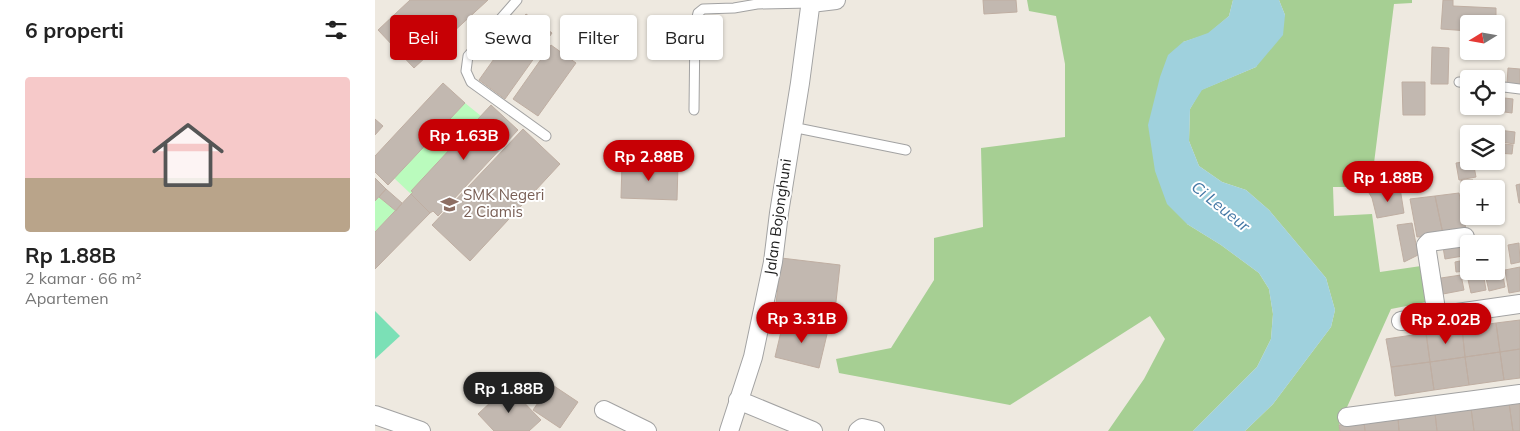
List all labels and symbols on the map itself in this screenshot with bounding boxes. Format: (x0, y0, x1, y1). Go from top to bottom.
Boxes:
north arrow (1460, 15, 1505, 60)
pin: Rp 1.63B (412, 119, 516, 161)
pin: Rp 2.88B (597, 140, 701, 182)
street label: Jalan Bojonghuni (760, 157, 795, 277)
pin: Rp 1.88B (1336, 160, 1440, 203)
water label: Ci Leueur (1188, 176, 1255, 236)
place label: SMK Negeri 2 Ciamis (463, 185, 544, 221)
school or university icon: SMK Negeri 2 Ciamis (439, 194, 459, 214)
pin: Rp 3.31B (750, 302, 854, 344)
pin: Rp 2.02B (1394, 302, 1498, 345)
pin: Rp 1.88B (457, 372, 561, 414)

